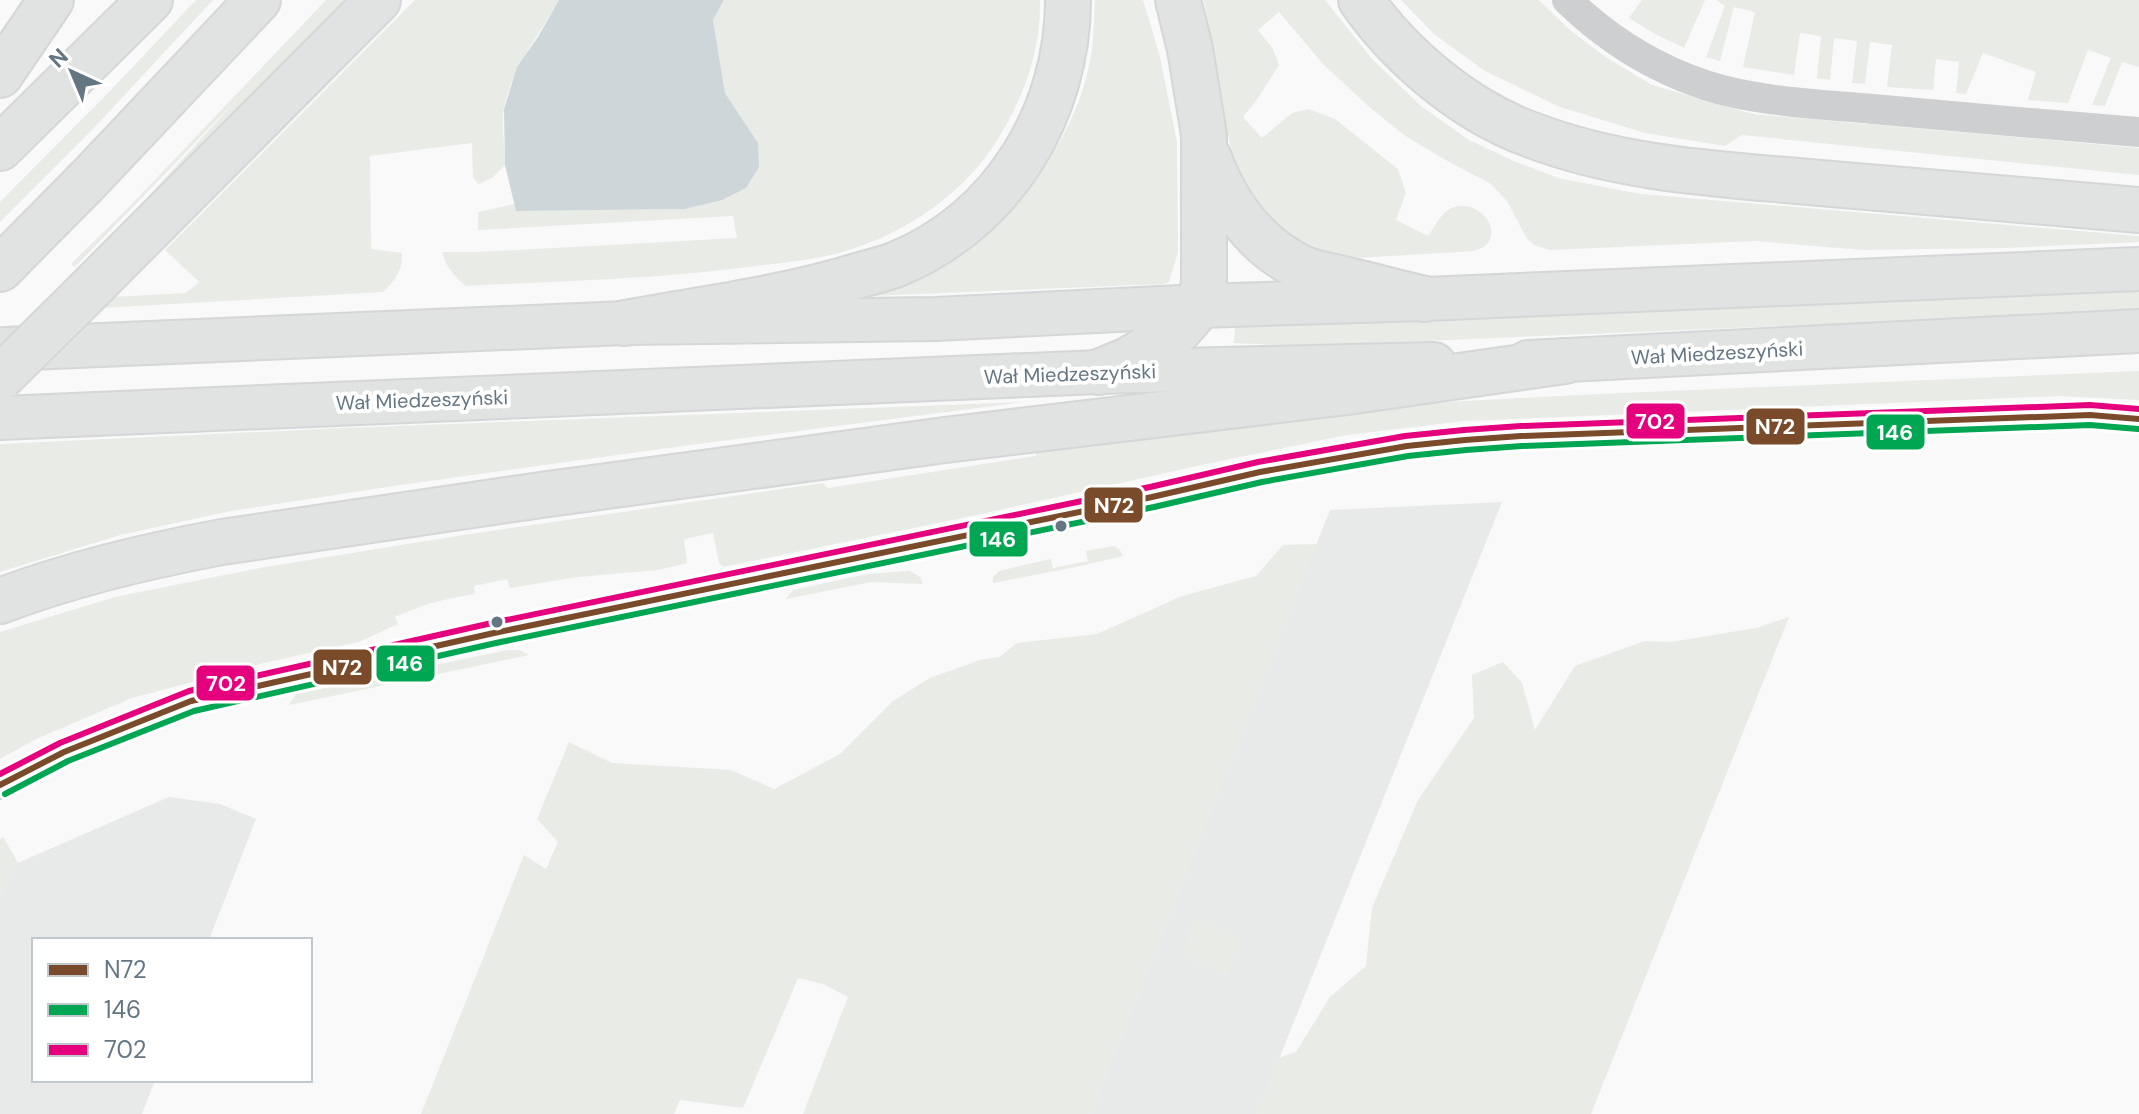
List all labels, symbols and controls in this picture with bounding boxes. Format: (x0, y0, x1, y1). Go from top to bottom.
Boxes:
north arrow (32, 32, 112, 112)
text: N (43, 42, 74, 74)
street label: Wał Miedzeszyński (1630, 336, 1804, 370)
street label: Wał Miedzeszyński (983, 358, 1157, 390)
street label: Wał Miedzeszyński (335, 384, 509, 416)
line badge: 702 (1625, 402, 1686, 440)
text: 702 (1635, 407, 1675, 436)
line badge: N72 (1745, 407, 1806, 446)
text: N72 (1755, 412, 1795, 441)
line badge: 146 (1865, 413, 1926, 451)
text: 146 (1877, 418, 1913, 447)
line badge: N72 (1083, 486, 1144, 524)
text: N72 (1094, 491, 1134, 520)
unlabelled marker (1053, 518, 1069, 534)
line badge: 146 (968, 520, 1029, 558)
text: 146 (980, 525, 1016, 554)
unlabelled marker (489, 614, 505, 630)
line badge: 146 (375, 644, 436, 683)
line badge: N72 (312, 648, 373, 686)
text: 146 (387, 649, 423, 678)
text: N72 (322, 653, 362, 682)
line badge: 702 (195, 664, 256, 702)
text: 702 (206, 669, 246, 698)
legend (32, 938, 312, 1082)
text: N72 (104, 954, 147, 985)
text: 146 (104, 994, 141, 1025)
text: 702 (104, 1034, 146, 1065)

